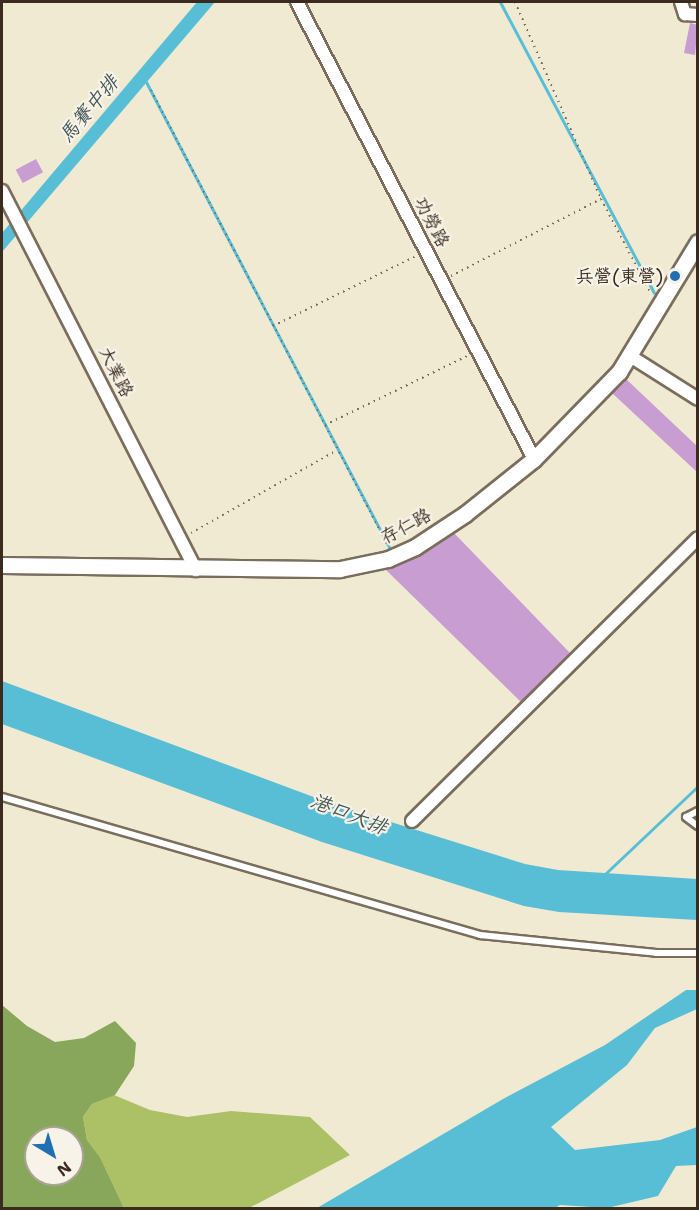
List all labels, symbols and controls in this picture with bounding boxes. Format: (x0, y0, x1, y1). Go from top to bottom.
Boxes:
water label: 馬賽中排 (54, 71, 124, 147)
street label: 功勞路 (410, 193, 454, 251)
place label: 兵營(東營) (576, 265, 663, 287)
marker: 兵營(東營) (668, 269, 682, 283)
street label: 大業路 (94, 343, 138, 401)
street label: 存仁路 (377, 504, 435, 548)
water label: 港口大排 (307, 788, 391, 840)
north arrow (24, 1126, 84, 1186)
text: N (53, 1157, 76, 1181)

